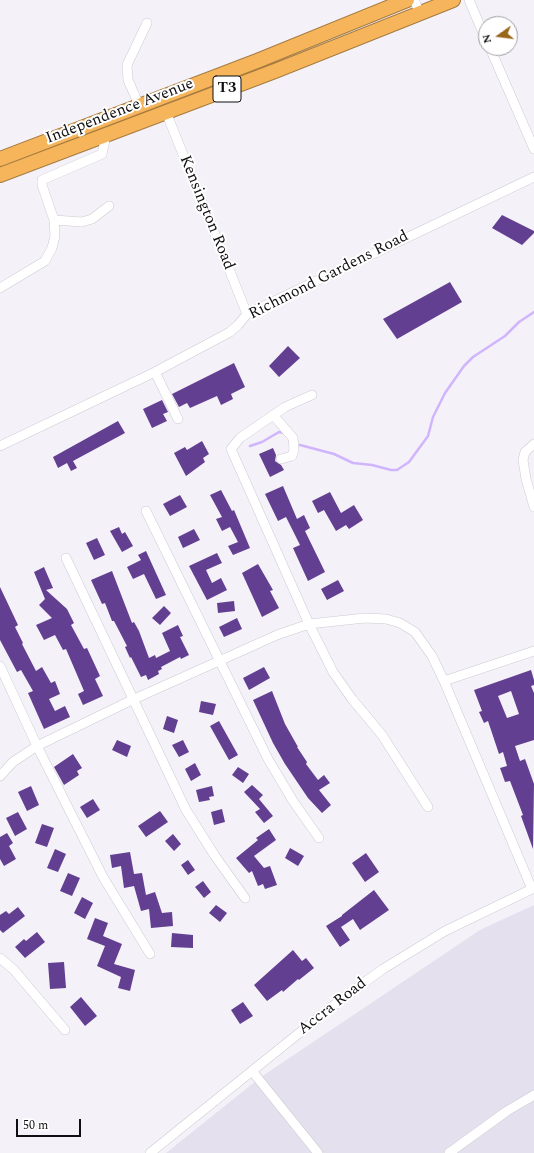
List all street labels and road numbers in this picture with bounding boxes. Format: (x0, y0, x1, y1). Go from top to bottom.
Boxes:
street label: Independence Avenue (43, 75, 197, 149)
road number: T3 (213, 76, 241, 102)
street label: Kensington Road (174, 153, 238, 273)
street label: Richmond Gardens Road (246, 227, 412, 325)
street label: Accra Road (295, 974, 371, 1040)

